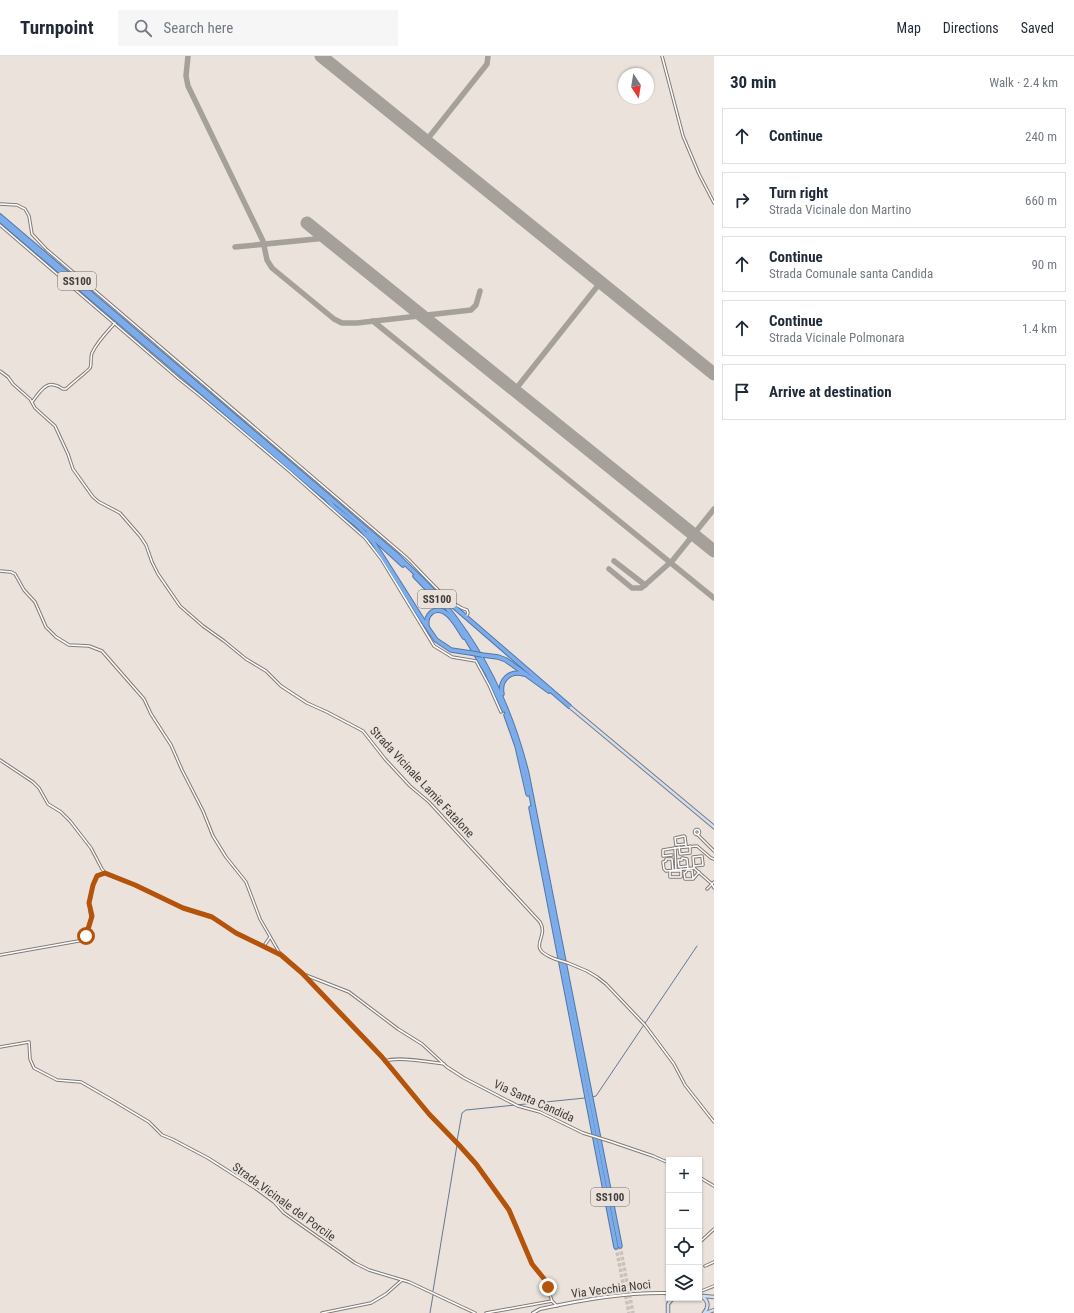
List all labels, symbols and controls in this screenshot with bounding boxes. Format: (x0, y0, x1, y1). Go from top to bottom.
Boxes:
search box (118, 10, 398, 46)
text: Turnpoint (20, 16, 94, 39)
icon: search (132, 17, 154, 39)
text: Search here (164, 19, 233, 37)
text: Map (897, 20, 921, 36)
text: Directions (943, 20, 999, 36)
text: Saved (1021, 20, 1054, 36)
north arrow (618, 68, 654, 104)
text: 30 min (730, 72, 776, 92)
text: Walk · 2.4 km (989, 75, 1058, 90)
icon: ahead (731, 125, 753, 147)
text: Continue (769, 127, 823, 145)
text: 240 m (1025, 129, 1057, 144)
text: Turn right (769, 184, 828, 202)
icon: right (731, 189, 753, 211)
text: 660 m (1025, 193, 1057, 208)
text: Strada Vicinale don Martino (769, 202, 911, 217)
text: Continue (769, 248, 823, 266)
icon: ahead (731, 253, 753, 275)
text: 90 m (1031, 257, 1057, 272)
text: Strada Comunale santa Candida (769, 266, 933, 281)
road number: SS100 (58, 272, 96, 290)
text: Continue (769, 312, 823, 330)
icon: ahead (731, 317, 753, 339)
text: 1.4 km (1022, 321, 1057, 336)
text: Strada Vicinale Polmonara (769, 330, 904, 345)
icon: arrive (731, 381, 753, 403)
text: Arrive at destination (769, 383, 892, 401)
road number: SS100 (418, 590, 456, 608)
street label: Strada Vicinale Lamie Fatalone (367, 724, 477, 841)
route start (77, 927, 95, 945)
street label: Via Santa Candida (492, 1077, 577, 1125)
map controls (666, 1157, 702, 1301)
button: + (666, 1157, 702, 1193)
street label: Strada Vicinale del Porcile (230, 1160, 338, 1244)
road number: SS100 (591, 1188, 629, 1206)
button: − (666, 1193, 702, 1229)
button: locate (666, 1229, 702, 1265)
button: layers (666, 1265, 702, 1301)
street label: Via Vecchia Noci (570, 1277, 652, 1301)
route end (539, 1278, 557, 1296)

